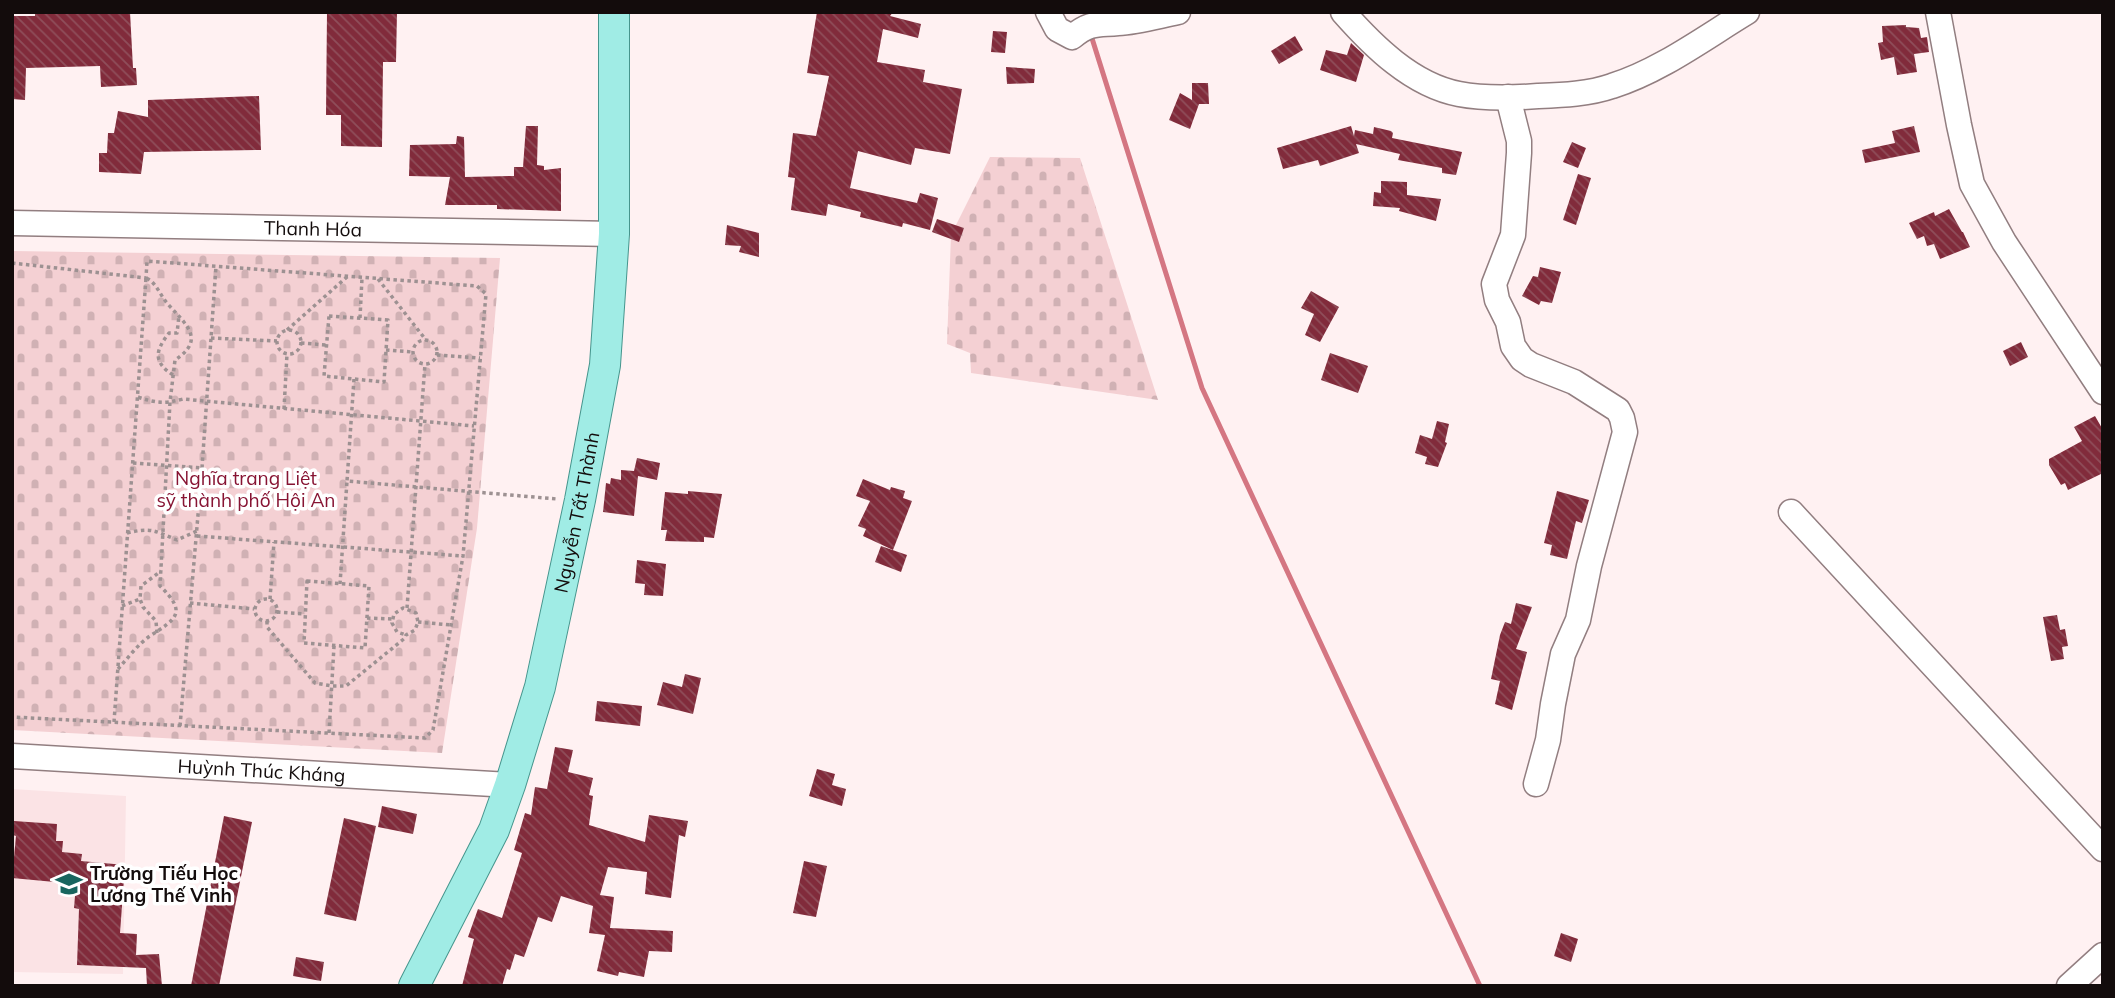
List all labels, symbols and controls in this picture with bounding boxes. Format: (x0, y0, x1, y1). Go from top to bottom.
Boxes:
street label: Thanh Hóa (264, 216, 362, 241)
street label: Nguyễn Tất Thành (548, 430, 604, 595)
park label: Nghĩa trang Liệt sỹ thành phố Hội An (156, 466, 336, 512)
street label: Huỳnh Thúc Kháng (177, 754, 346, 787)
place label: Trường Tiếu Học Lương Thế Vinh (90, 861, 238, 907)
school or university icon: Trường Tiếu Học Lương Thế Vinh (54, 869, 84, 899)

